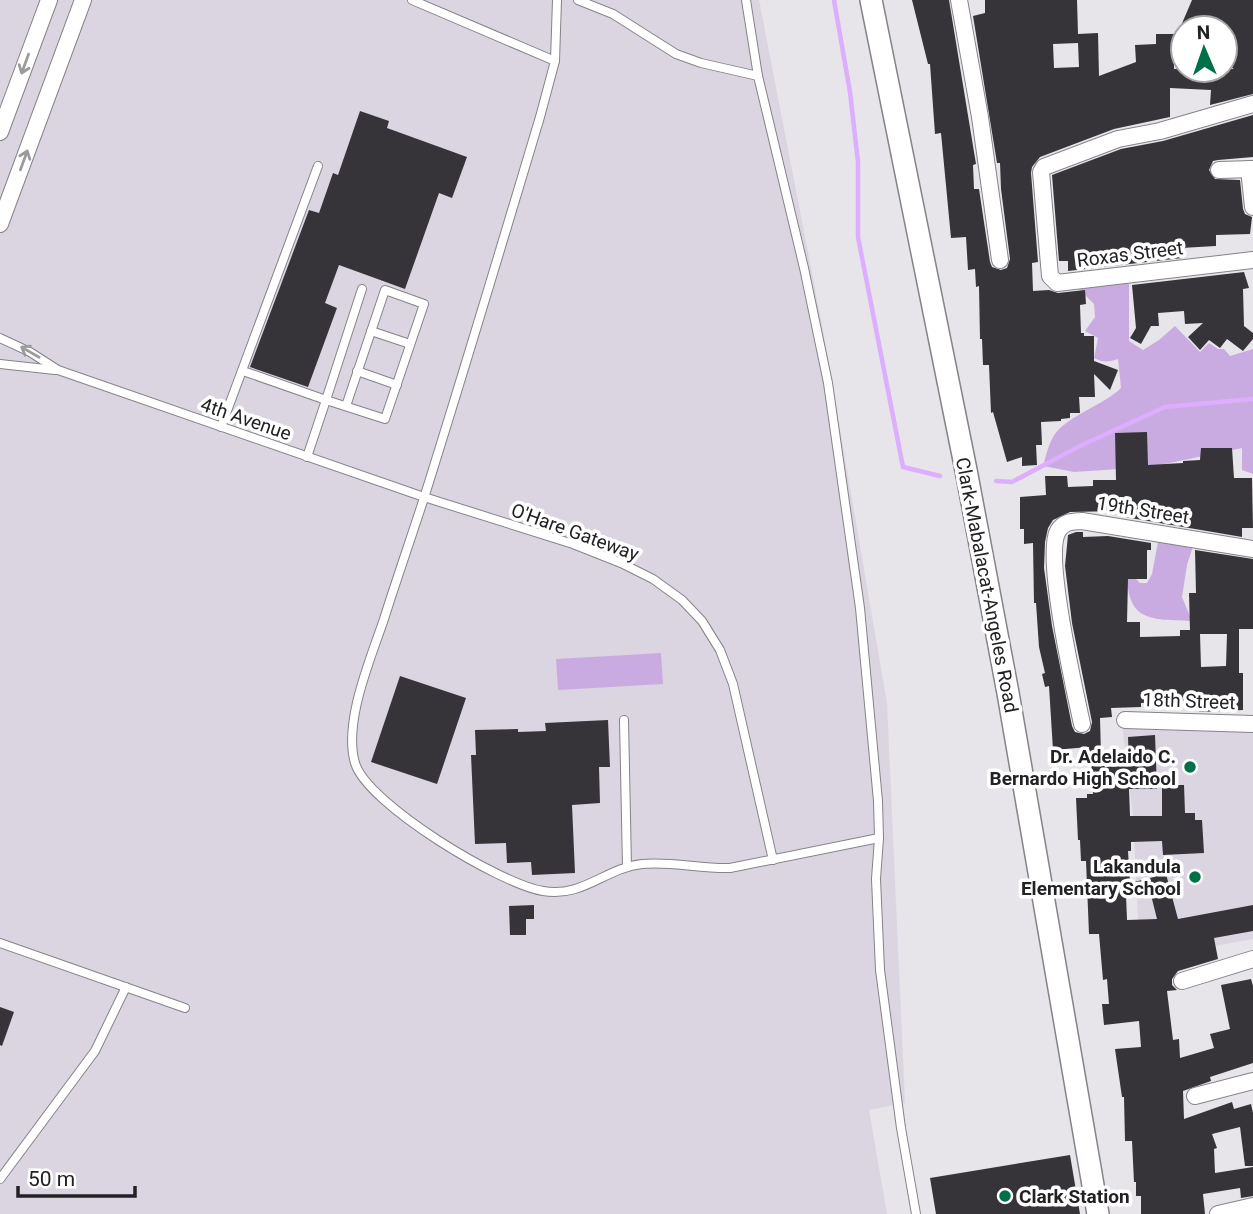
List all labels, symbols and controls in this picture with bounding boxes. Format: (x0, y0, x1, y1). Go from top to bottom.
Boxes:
north arrow (1169, 14, 1239, 84)
text: N (1196, 21, 1211, 44)
one-way arrow (18, 53, 30, 75)
one-way arrow (18, 149, 31, 171)
street label: Roxas Street (1076, 236, 1184, 272)
one-way arrow (20, 345, 40, 359)
street label: 4th Avenue (198, 393, 294, 445)
street label: Clark-Mabalacat-Angeles Road (951, 455, 1023, 715)
street label: 19th Street (1095, 491, 1191, 529)
street label: O'Hare Gateway (508, 498, 642, 566)
street label: 18th Street (1142, 688, 1236, 714)
place label: Dr. Adelaido C. Bernardo High School (990, 745, 1176, 790)
marker: Dr. Adelaido C. Bernardo High School (1182, 759, 1198, 775)
place label: Lakandula Elementary School (1021, 855, 1181, 900)
marker: Lakandula Elementary School (1187, 869, 1203, 885)
scale bar (18, 1154, 135, 1198)
text: 50 m (28, 1167, 75, 1191)
place label: Clark Station (1019, 1185, 1130, 1208)
marker: Clark Station (997, 1188, 1013, 1204)

